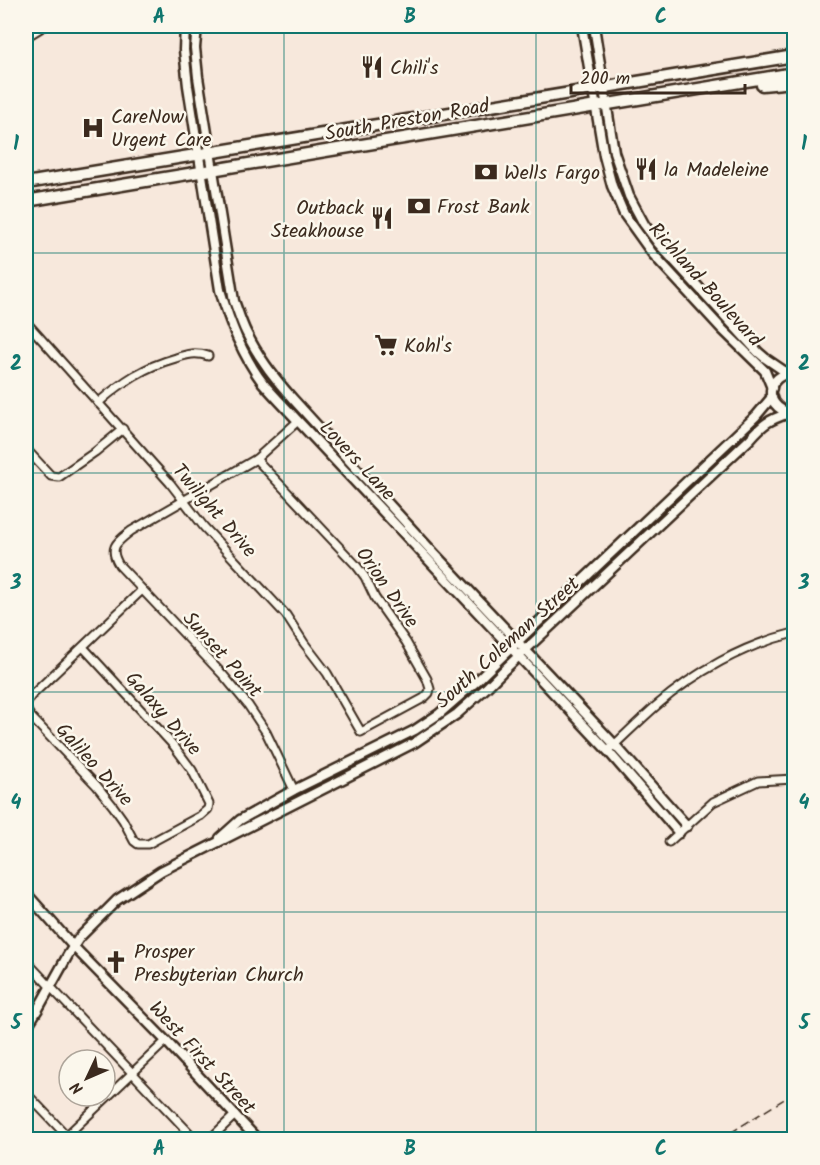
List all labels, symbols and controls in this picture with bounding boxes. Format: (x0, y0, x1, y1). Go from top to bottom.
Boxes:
text: A (153, 2, 165, 34)
text: B (404, 2, 416, 34)
text: C (655, 2, 667, 34)
place label: Chili's (390, 53, 439, 85)
restaurant icon: Chili's (359, 54, 385, 80)
scale bar (571, 57, 745, 95)
text: 200 m (580, 65, 630, 94)
street label: South Preston Road (323, 91, 493, 151)
place label: CareNow Urgent Care (111, 102, 211, 157)
hospital icon: CareNow Urgent Care (80, 115, 106, 141)
text: 1 (13, 129, 19, 161)
text: 1 (801, 129, 807, 161)
place label: la Madeleine (664, 155, 769, 187)
restaurant icon: la Madeleine (633, 156, 659, 182)
place label: Wells Fargo (504, 158, 600, 190)
bank icon: Wells Fargo (473, 159, 499, 185)
place label: Frost Bank (437, 192, 530, 224)
place label: Outback Steakhouse (271, 193, 365, 248)
bank icon: Frost Bank (406, 193, 432, 219)
restaurant icon: Outback Steakhouse (369, 205, 395, 231)
street label: Richland Boulevard (640, 216, 770, 356)
place label: Kohl's (404, 331, 452, 363)
supermarket icon: Kohl's (373, 332, 399, 358)
text: 2 (10, 349, 22, 381)
text: 2 (798, 349, 810, 381)
street label: Lovers Lane (311, 414, 403, 509)
street label: Twilight Drive (163, 457, 264, 566)
street label: Orion Drive (347, 541, 426, 635)
text: 3 (10, 568, 22, 600)
text: 3 (798, 568, 810, 600)
street label: South Coleman Street (429, 569, 588, 717)
street label: Sunset Point (174, 605, 269, 706)
street label: Galaxy Drive (116, 665, 209, 764)
street label: Galileo Drive (47, 716, 140, 815)
text: 4 (11, 788, 22, 820)
text: 4 (799, 788, 810, 820)
place label: Prosper Presbyterian Church (134, 937, 304, 992)
church icon: Prosper Presbyterian Church (103, 949, 129, 975)
street label: West First Street (140, 994, 263, 1123)
text: 5 (10, 1008, 23, 1040)
text: 5 (798, 1008, 811, 1040)
north arrow (57, 1048, 117, 1108)
text: N (65, 1075, 90, 1100)
text: A (153, 1134, 165, 1165)
text: B (404, 1134, 416, 1165)
text: C (655, 1134, 667, 1165)

